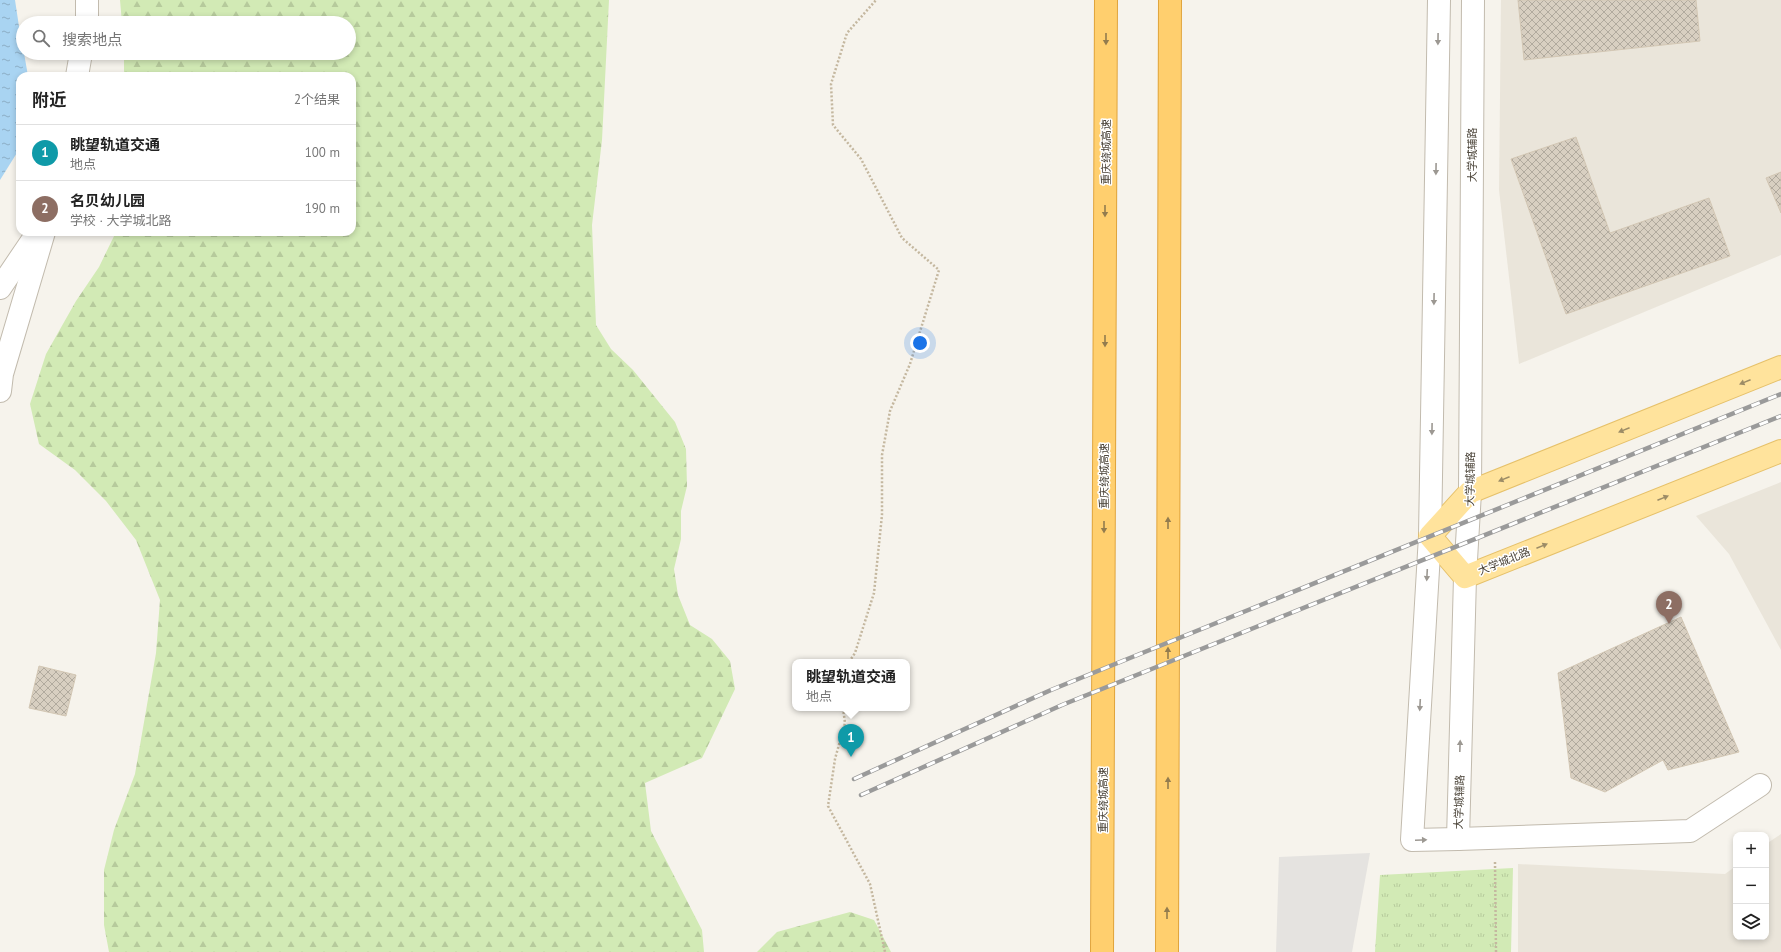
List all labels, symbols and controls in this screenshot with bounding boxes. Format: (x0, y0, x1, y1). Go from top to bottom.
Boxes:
search box (16, 16, 356, 60)
icon: search (30, 27, 52, 49)
text: 搜索地点 (62, 30, 122, 49)
one-way arrow (1103, 33, 1109, 46)
one-way arrow (1435, 33, 1442, 45)
text: 附近 (32, 89, 66, 111)
text: 2个结果 (294, 91, 340, 108)
street label: 重庆绕城高速 (1099, 119, 1113, 185)
street label: 大学城辅路 (1465, 128, 1479, 183)
text: 眺望轨道交通 (70, 135, 160, 154)
text: 1 (41, 144, 49, 161)
text: 100 m (305, 144, 340, 161)
text: 地点 (70, 156, 96, 173)
one-way arrow (1433, 163, 1439, 176)
text: 名贝幼儿园 (70, 191, 145, 210)
text: 2 (41, 200, 49, 217)
text: 190 m (305, 200, 340, 217)
one-way arrow (1102, 205, 1108, 218)
text: 学校 · 大学城北路 (70, 212, 171, 229)
one-way arrow (1431, 293, 1437, 306)
your location (910, 333, 930, 353)
one-way arrow (1102, 335, 1108, 348)
one-way arrow (1738, 379, 1750, 385)
one-way arrow (1428, 423, 1435, 435)
one-way arrow (1618, 428, 1630, 434)
street label: 重庆绕城高速 (1097, 443, 1111, 509)
street label: 大学城辅路 (1463, 451, 1477, 507)
one-way arrow (1497, 476, 1509, 482)
one-way arrow (1658, 495, 1669, 501)
one-way arrow (1165, 516, 1171, 529)
one-way arrow (1101, 521, 1107, 534)
one-way arrow (1537, 542, 1549, 548)
street label: 大学城北路 (1476, 544, 1532, 578)
one-way arrow (1424, 569, 1431, 581)
pin: 2 (1656, 591, 1682, 624)
one-way arrow (1165, 646, 1171, 659)
popup (792, 659, 910, 711)
text: 眺望轨道交通 (806, 667, 896, 686)
text: 地点 (806, 688, 832, 705)
one-way arrow (1416, 699, 1423, 711)
pin: 1 (838, 724, 864, 757)
one-way arrow (1457, 740, 1464, 752)
street label: 重庆绕城高速 (1096, 767, 1110, 833)
street label: 大学城辅路 (1451, 774, 1467, 830)
one-way arrow (1165, 776, 1171, 789)
map controls (1733, 832, 1769, 940)
button: + (1733, 832, 1769, 868)
one-way arrow (1415, 836, 1427, 843)
button: − (1733, 868, 1769, 904)
button: layers (1733, 904, 1769, 940)
one-way arrow (1164, 906, 1170, 919)

